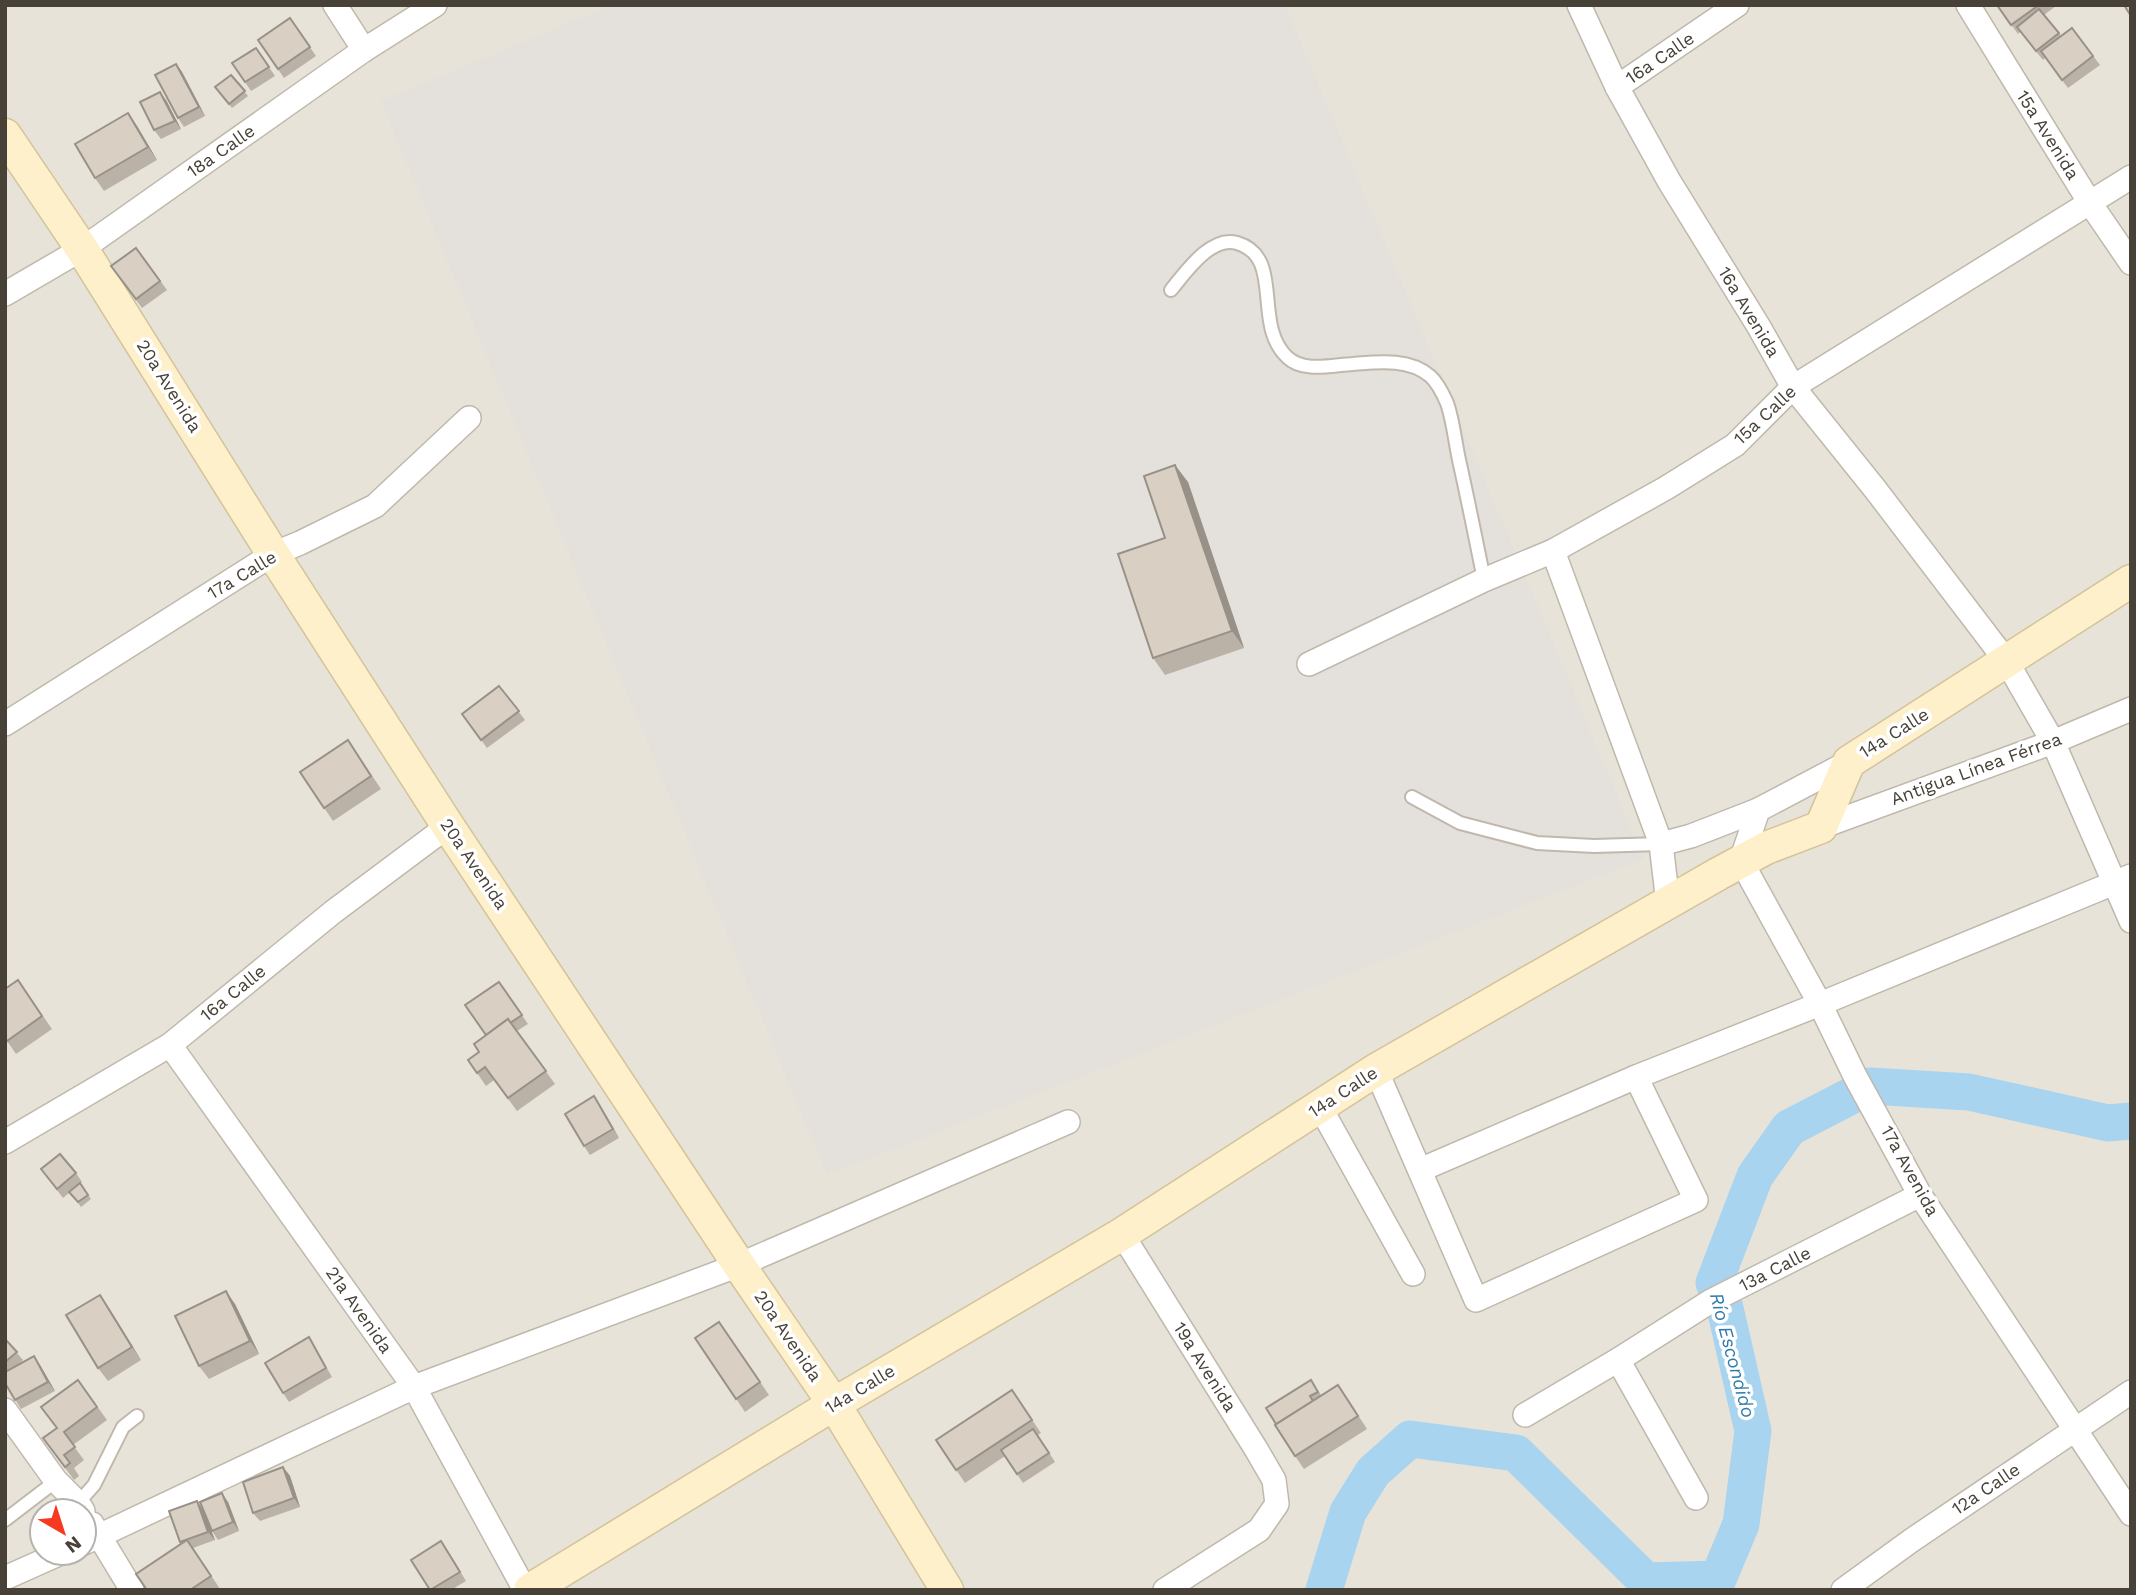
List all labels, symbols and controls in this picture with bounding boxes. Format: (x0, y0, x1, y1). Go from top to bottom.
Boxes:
street label: 16a Calle (1622, 27, 1698, 88)
street label: 15a Avenida (2013, 86, 2084, 183)
street label: 18a Calle (183, 120, 259, 182)
street label: 16a Avenida (1714, 263, 1785, 361)
street label: 20a Avenida (133, 336, 206, 436)
street label: 15a Calle (1729, 381, 1800, 449)
street label: 17a Calle (204, 546, 280, 603)
street label: 14a Calle (1855, 703, 1932, 762)
street label: Antigua Línea Férrea (1888, 728, 2064, 809)
street label: 20a Avenida (436, 814, 513, 913)
street label: 16a Calle (196, 960, 270, 1025)
street label: 14a Calle (1304, 1062, 1381, 1122)
street label: 17a Avenida (1877, 1122, 1944, 1220)
street label: 13a Calle (1736, 1242, 1814, 1295)
street label: 21a Avenida (322, 1262, 397, 1357)
street label: 20a Avenida (750, 1286, 827, 1385)
water label: Río Escondido (1705, 1290, 1760, 1420)
street label: 19a Avenida (1170, 1318, 1241, 1415)
street label: 14a Calle (821, 1360, 899, 1418)
street label: 12a Calle (1948, 1458, 2024, 1519)
north arrow (28, 1497, 98, 1567)
text: N (61, 1531, 86, 1558)

